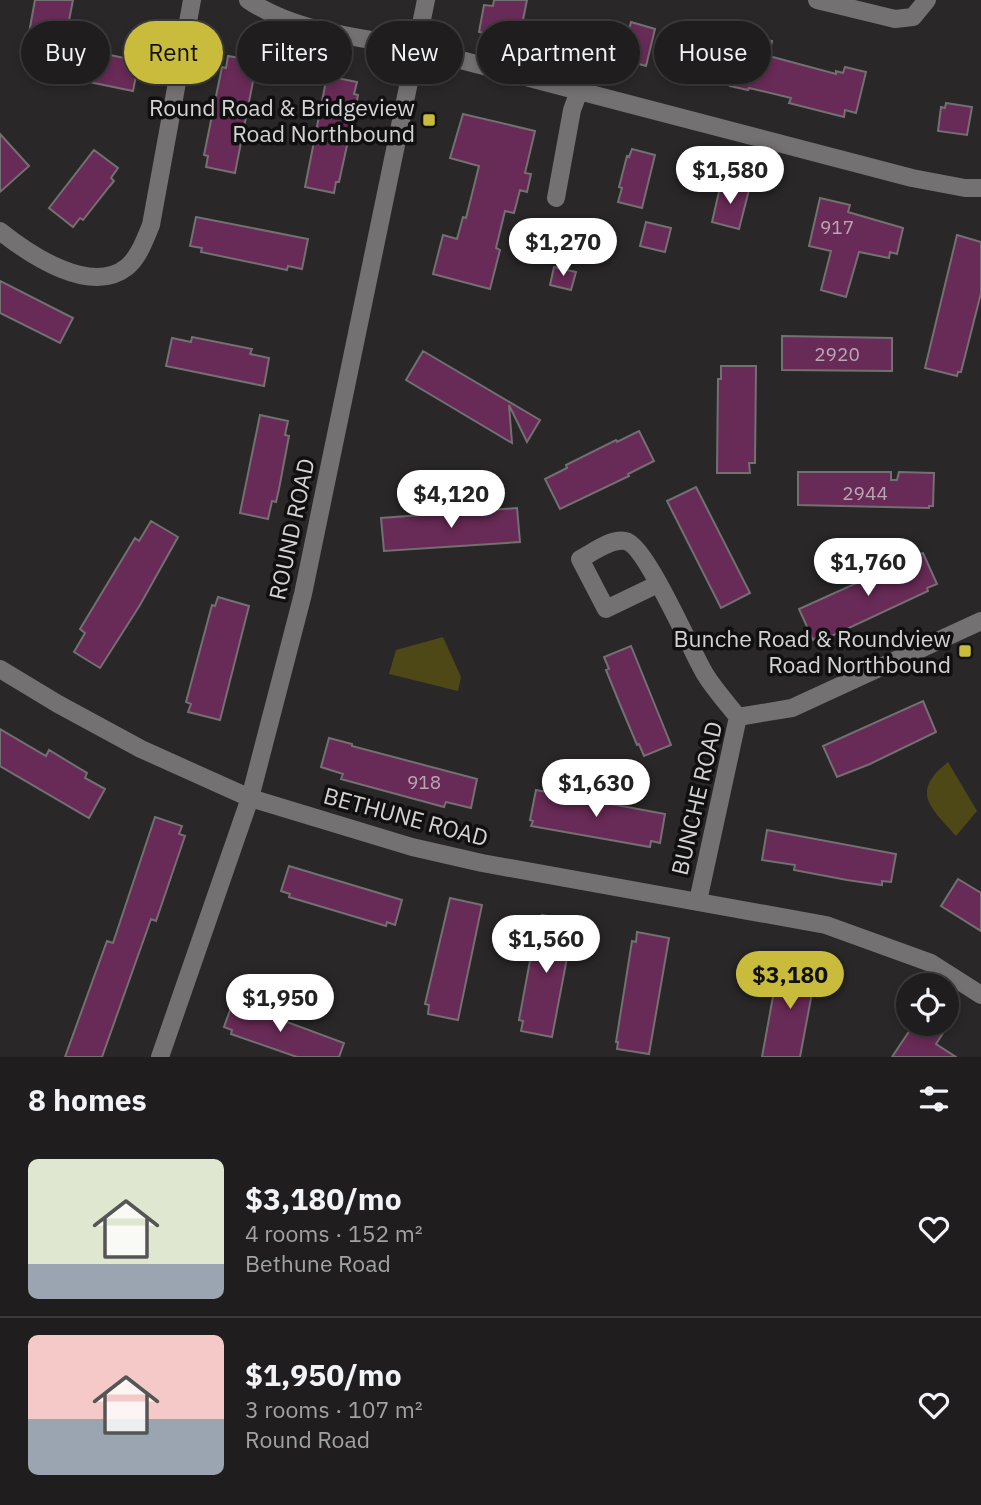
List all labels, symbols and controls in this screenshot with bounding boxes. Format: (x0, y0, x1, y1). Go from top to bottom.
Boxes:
chip: Buy (21, 21, 110, 84)
chip: Rent (124, 21, 223, 84)
chip: Filters (237, 21, 352, 84)
chip: New (366, 21, 463, 84)
chip: Apartment (477, 21, 640, 84)
chip: House (654, 21, 771, 84)
place label: Round Road & Bridgeview Road Northbound (149, 92, 415, 148)
marker: Round Road & Bridgeview Road Northbound (421, 112, 437, 128)
pin: $1,580 (673, 146, 787, 206)
text: $1,580 (692, 154, 768, 184)
house number: 917 (820, 215, 854, 239)
pin: $1,270 (506, 218, 620, 278)
text: $1,270 (525, 226, 601, 256)
house number: 2920 (814, 342, 860, 366)
street label: ROUND ROAD (261, 455, 321, 603)
pin: $4,120 (394, 470, 508, 530)
text: $4,120 (413, 478, 489, 508)
house number: 2944 (842, 481, 888, 505)
pin: $1,760 (811, 538, 925, 598)
text: $1,760 (830, 546, 906, 576)
place label: Bunche Road & Roundview Road Northbound (674, 623, 951, 679)
marker: Bunche Road & Roundview Road Northbound (957, 643, 973, 659)
street label: BUNCHE ROAD (664, 718, 728, 878)
pin: $1,630 (539, 760, 653, 819)
text: $1,630 (558, 767, 634, 797)
house number: 918 (407, 770, 441, 794)
street label: BETHUNE ROAD (320, 780, 492, 852)
pin: $1,560 (489, 916, 603, 975)
text: $1,560 (508, 923, 584, 953)
pin: $3,180 (733, 951, 847, 1011)
text: $3,180 (752, 959, 828, 989)
map controls (896, 973, 959, 1036)
button: locate (896, 973, 959, 1036)
pin: $1,950 (223, 974, 337, 1034)
text: $1,950 (242, 982, 318, 1012)
text: 8 homes (28, 1080, 147, 1119)
icon: filters (915, 1080, 953, 1118)
text: $3,180/mo (245, 1179, 402, 1218)
icon: home (84, 1187, 168, 1271)
icon: heart (915, 1210, 953, 1248)
text: 4 rooms · 152 m² (245, 1218, 423, 1248)
text: Bethune Road (245, 1248, 391, 1278)
text: $1,950/mo (245, 1355, 402, 1394)
icon: home (84, 1363, 168, 1447)
icon: heart (915, 1386, 953, 1424)
text: 3 rooms · 107 m² (245, 1394, 423, 1424)
text: Round Road (245, 1424, 370, 1454)

